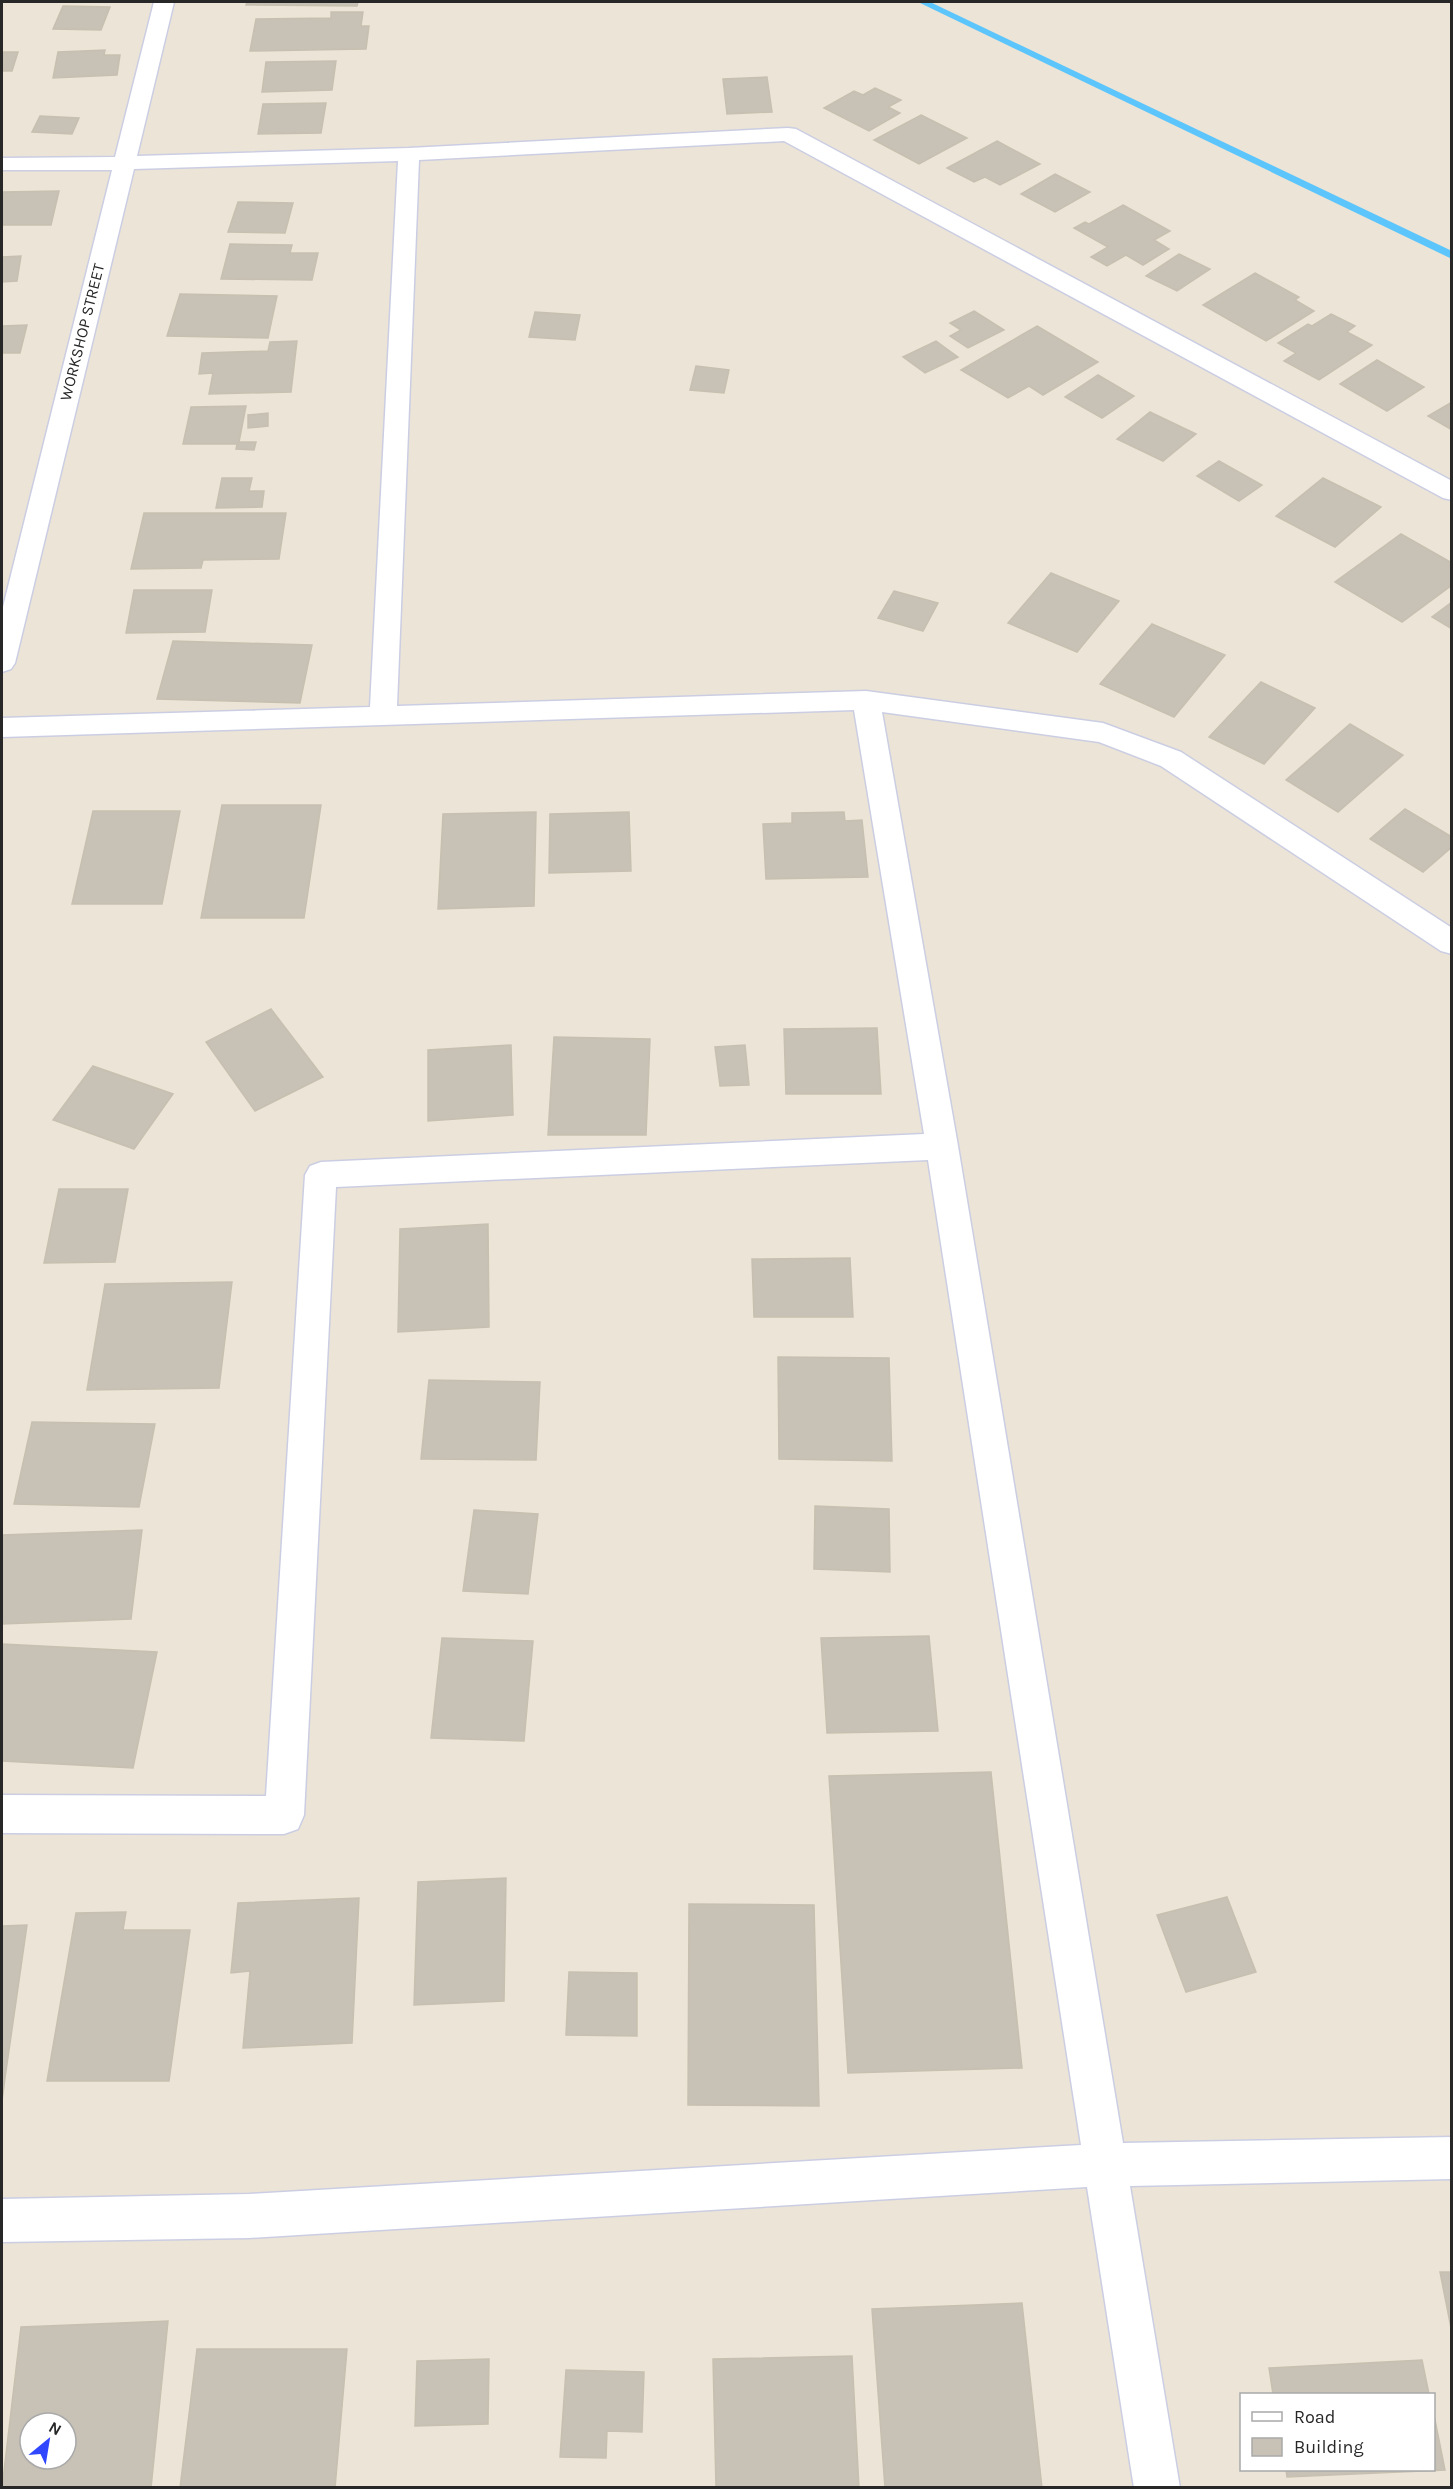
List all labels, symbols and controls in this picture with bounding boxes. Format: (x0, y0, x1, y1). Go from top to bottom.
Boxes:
street label: WORKSHOP STREET (56, 261, 108, 403)
legend (1240, 2393, 1435, 2471)
text: Road (1294, 2406, 1335, 2428)
north arrow (18, 2411, 78, 2471)
text: N (46, 2417, 65, 2440)
text: Building (1294, 2436, 1364, 2458)

